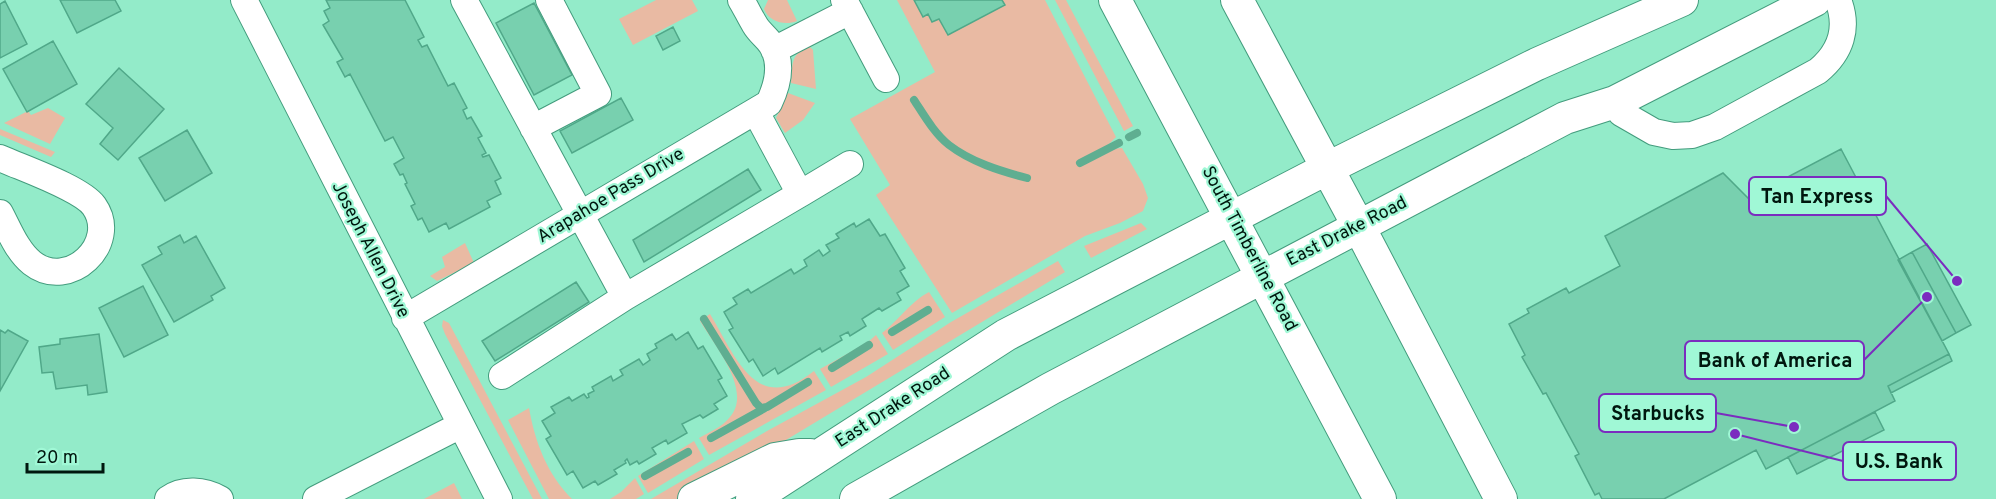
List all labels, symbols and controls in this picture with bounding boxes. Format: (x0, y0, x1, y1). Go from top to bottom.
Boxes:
street label: Arapahoe Pass Drive (533, 143, 689, 249)
street label: South Timberline Road (1196, 163, 1302, 335)
callout: Tan Express (1749, 177, 1886, 215)
street label: Joseph Allen Drive (326, 178, 414, 322)
text: Tan Express (1761, 185, 1873, 211)
street label: East Drake Road (1283, 192, 1411, 272)
callout: Bank of America (1685, 341, 1864, 379)
text: Bank of America (1698, 349, 1852, 375)
street label: East Drake Road (831, 362, 955, 454)
callout: Starbucks (1599, 394, 1716, 432)
text: Starbucks (1611, 402, 1705, 428)
scale bar (27, 436, 104, 474)
callout: U.S. Bank (1843, 442, 1956, 480)
text: 20 m (36, 447, 78, 470)
text: U.S. Bank (1855, 450, 1943, 476)

